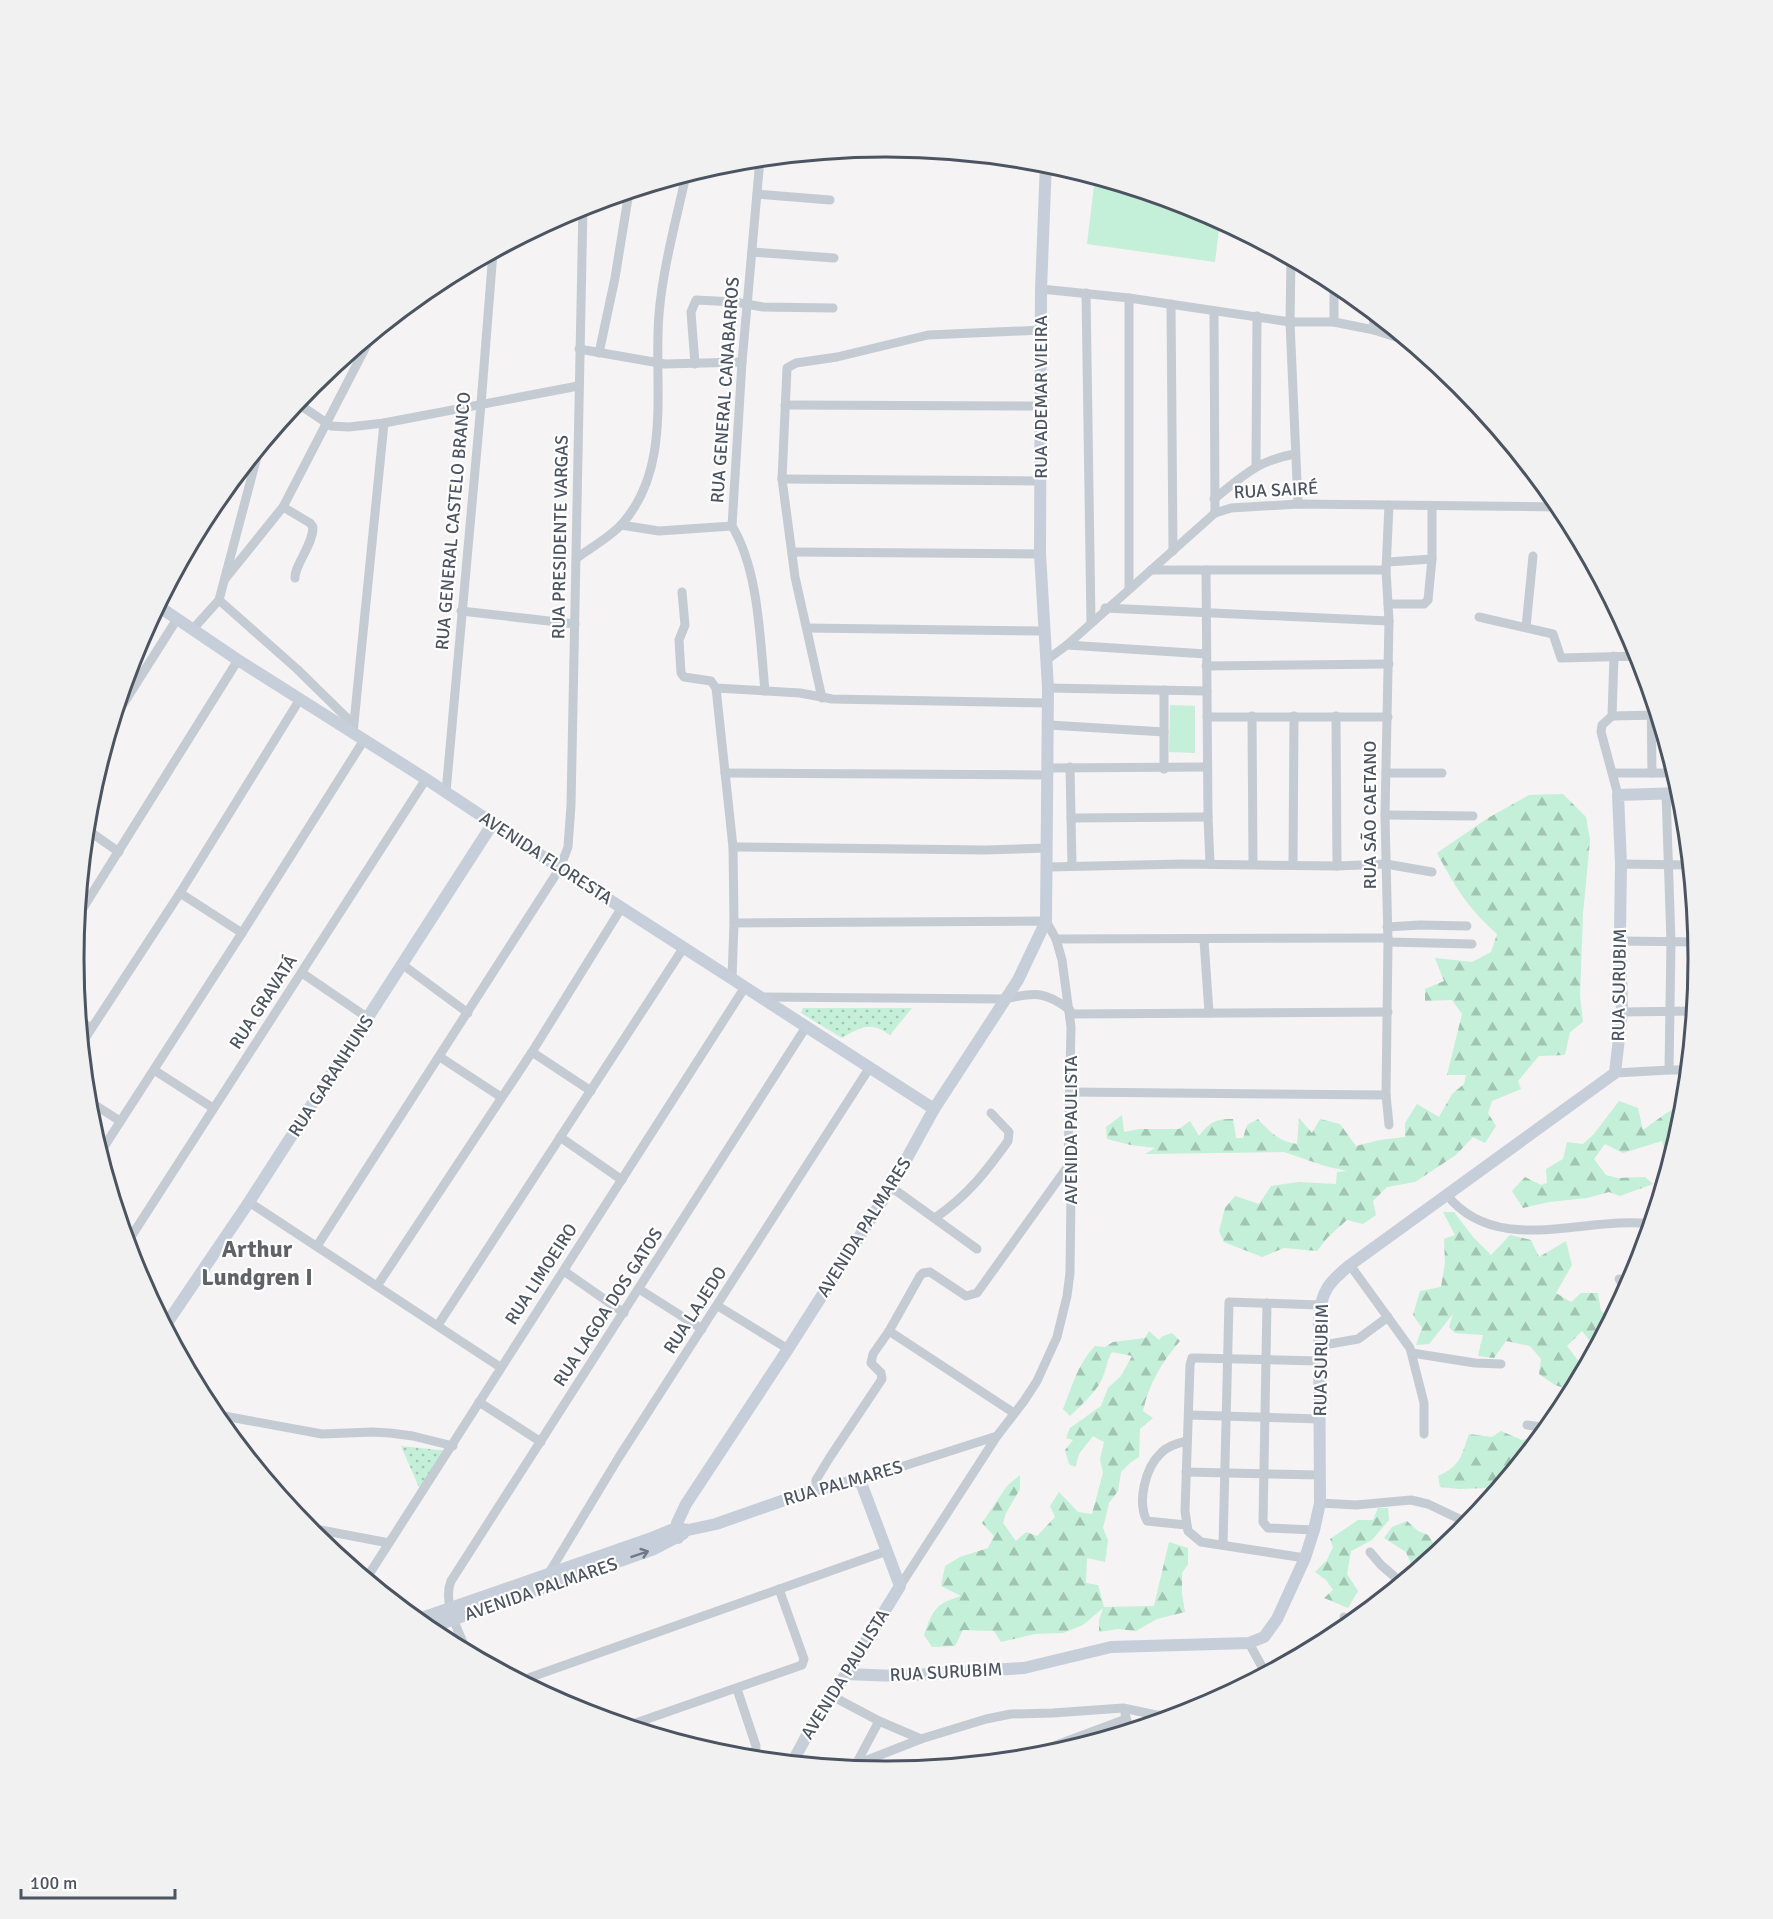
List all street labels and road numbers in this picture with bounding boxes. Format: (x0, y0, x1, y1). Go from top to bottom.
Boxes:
street label: RUA GENERAL CANABARROS (706, 276, 744, 504)
street label: RUA ADEMAR VIEIRA (1030, 315, 1052, 479)
street label: RUA GENERAL CASTELO BRANCO (431, 391, 475, 651)
street label: RUA PRESIDENTE VARGAS (547, 435, 573, 639)
street label: RUA SAIRÉ (1233, 477, 1319, 503)
street label: RUA SÃO CAETANO (1359, 741, 1381, 889)
street label: AVENIDA FLORESTA (475, 807, 617, 909)
street label: RUA SURUBIM (1607, 929, 1631, 1041)
street label: RUA GRAVATÁ (224, 951, 302, 1053)
street label: RUA GARANHUNS (284, 1011, 378, 1141)
street label: AVENIDA PAULISTA (1060, 1055, 1082, 1205)
street label: AVENIDA PALMARES (812, 1153, 916, 1301)
street label: RUA LIMOEIRO (500, 1219, 582, 1329)
street label: RUA LAGOA DOS GATOS (549, 1224, 667, 1390)
street label: RUA LAJEDO (659, 1262, 731, 1358)
street label: RUA SURUBIM (1309, 1304, 1333, 1416)
street label: RUA PALMARES (781, 1455, 905, 1511)
street label: AVENIDA PALMARES (462, 1552, 620, 1626)
street label: AVENIDA PAULISTA (796, 1605, 894, 1743)
street label: RUA SURUBIM (889, 1658, 1003, 1686)

